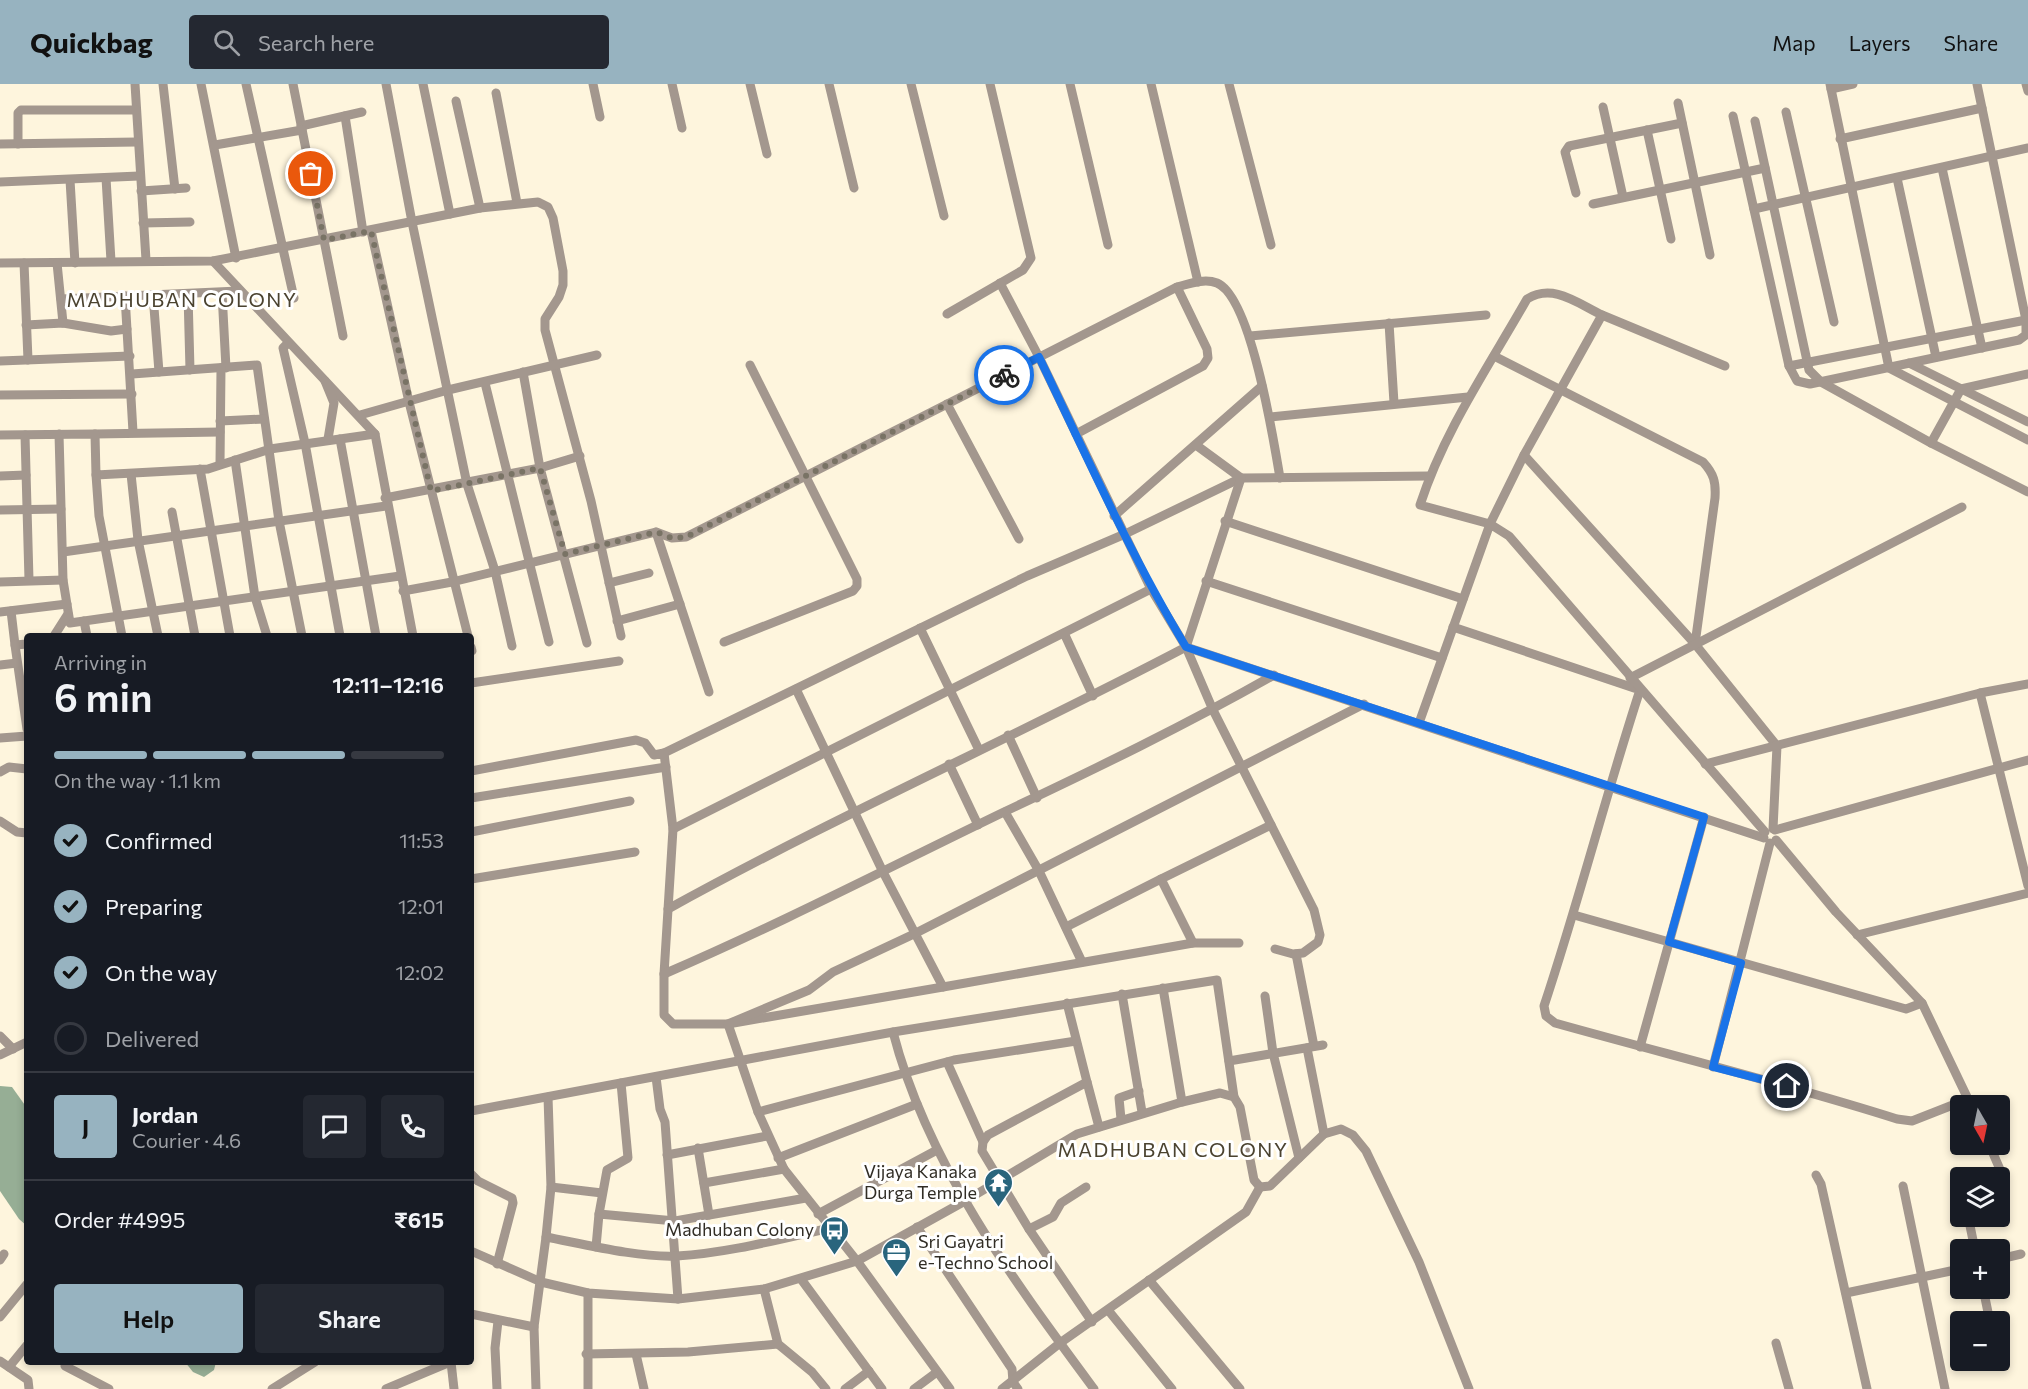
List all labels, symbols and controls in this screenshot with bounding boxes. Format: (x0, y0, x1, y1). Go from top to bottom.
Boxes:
search box (189, 15, 609, 69)
text: Quickbag (30, 25, 153, 59)
icon: search (210, 26, 243, 59)
text: Search here (258, 29, 374, 56)
text: Map (1772, 30, 1816, 55)
text: Layers (1849, 30, 1911, 55)
text: Share (1944, 30, 1998, 55)
pin (285, 148, 336, 199)
icon: bag (294, 157, 327, 190)
district label: MADHUBAN COLONY (67, 287, 297, 311)
courier (974, 345, 1034, 405)
icon: bike (988, 359, 1021, 392)
text: Arriving in (54, 650, 147, 674)
text: 12:11–12:16 (332, 671, 444, 698)
text: 6 min (54, 672, 152, 720)
text: On the way · 1.1 km (54, 768, 221, 792)
icon: check (54, 824, 87, 857)
text: Confirmed (105, 827, 212, 854)
text: 11:53 (399, 828, 444, 852)
icon: check (54, 890, 87, 923)
text: Preparing (105, 893, 202, 920)
text: 12:01 (398, 894, 444, 918)
icon: check (54, 956, 87, 989)
text: On the way (105, 959, 217, 986)
text: 12:02 (396, 960, 444, 984)
text: Delivered (105, 1025, 199, 1052)
pin (1761, 1060, 1812, 1111)
icon: home (1770, 1069, 1803, 1102)
button: chat (303, 1095, 366, 1158)
button: phone (381, 1095, 444, 1158)
north arrow (1950, 1095, 2010, 1155)
map controls (1950, 1095, 2010, 1371)
text: Jordan (132, 1101, 198, 1128)
text: J (82, 1113, 89, 1140)
text: Courier · 4.6 (132, 1128, 241, 1152)
district label: MADHUBAN COLONY (1058, 1137, 1288, 1161)
place label: Vijaya Kanaka Durga Temple (864, 1160, 977, 1203)
temple icon: Vijaya Kanaka Durga Temple (982, 1166, 1014, 1208)
button: layers (1950, 1167, 2010, 1227)
text: Order #4995 (54, 1206, 185, 1233)
text: ₹615 (394, 1206, 444, 1233)
bus stop icon: Madhuban Colony (819, 1214, 851, 1256)
place label: Madhuban Colony (665, 1218, 814, 1240)
place label: Sri Gayatri e-Techno School (918, 1230, 1053, 1273)
office icon: Sri Gayatri e-Techno School (881, 1236, 913, 1278)
button: + (1950, 1239, 2010, 1299)
button: Help (54, 1284, 243, 1353)
button: Share (255, 1284, 444, 1353)
button: − (1950, 1311, 2010, 1371)

